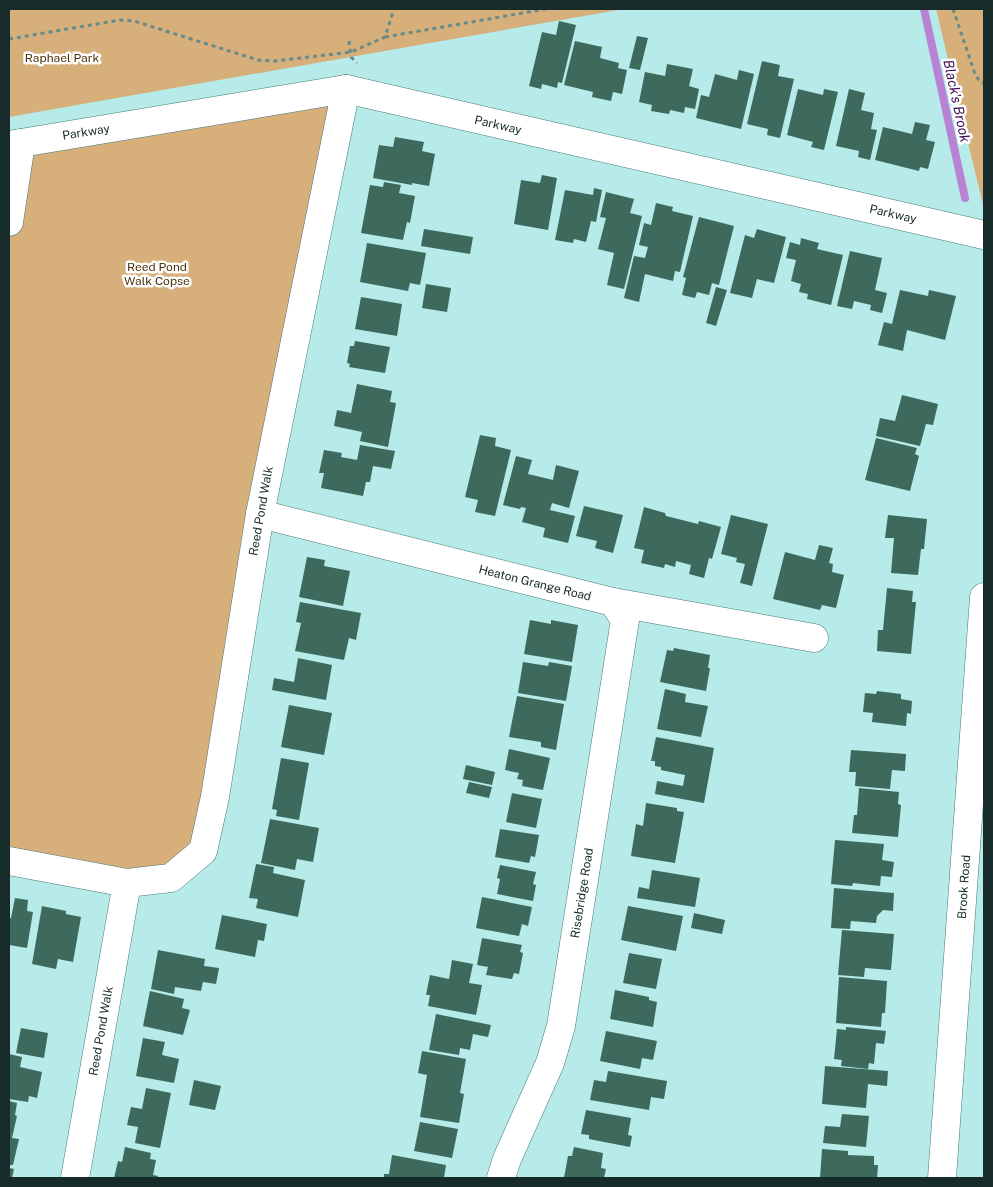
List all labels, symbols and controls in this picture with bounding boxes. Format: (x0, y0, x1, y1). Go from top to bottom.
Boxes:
park label: Raphael Park (25, 51, 99, 65)
water label: Black's Brook (940, 58, 974, 144)
street label: Parkway (473, 113, 523, 137)
street label: Parkway (61, 121, 111, 143)
street label: Parkway (868, 202, 918, 226)
park label: Reed Pond Walk Copse (124, 260, 190, 288)
street label: Reed Pond Walk (246, 465, 276, 557)
street label: Heaton Grange Road (477, 562, 593, 604)
street label: Risebridge Road (568, 847, 596, 939)
street label: Brook Road (955, 854, 973, 920)
street label: Reed Pond Walk (86, 985, 116, 1077)

